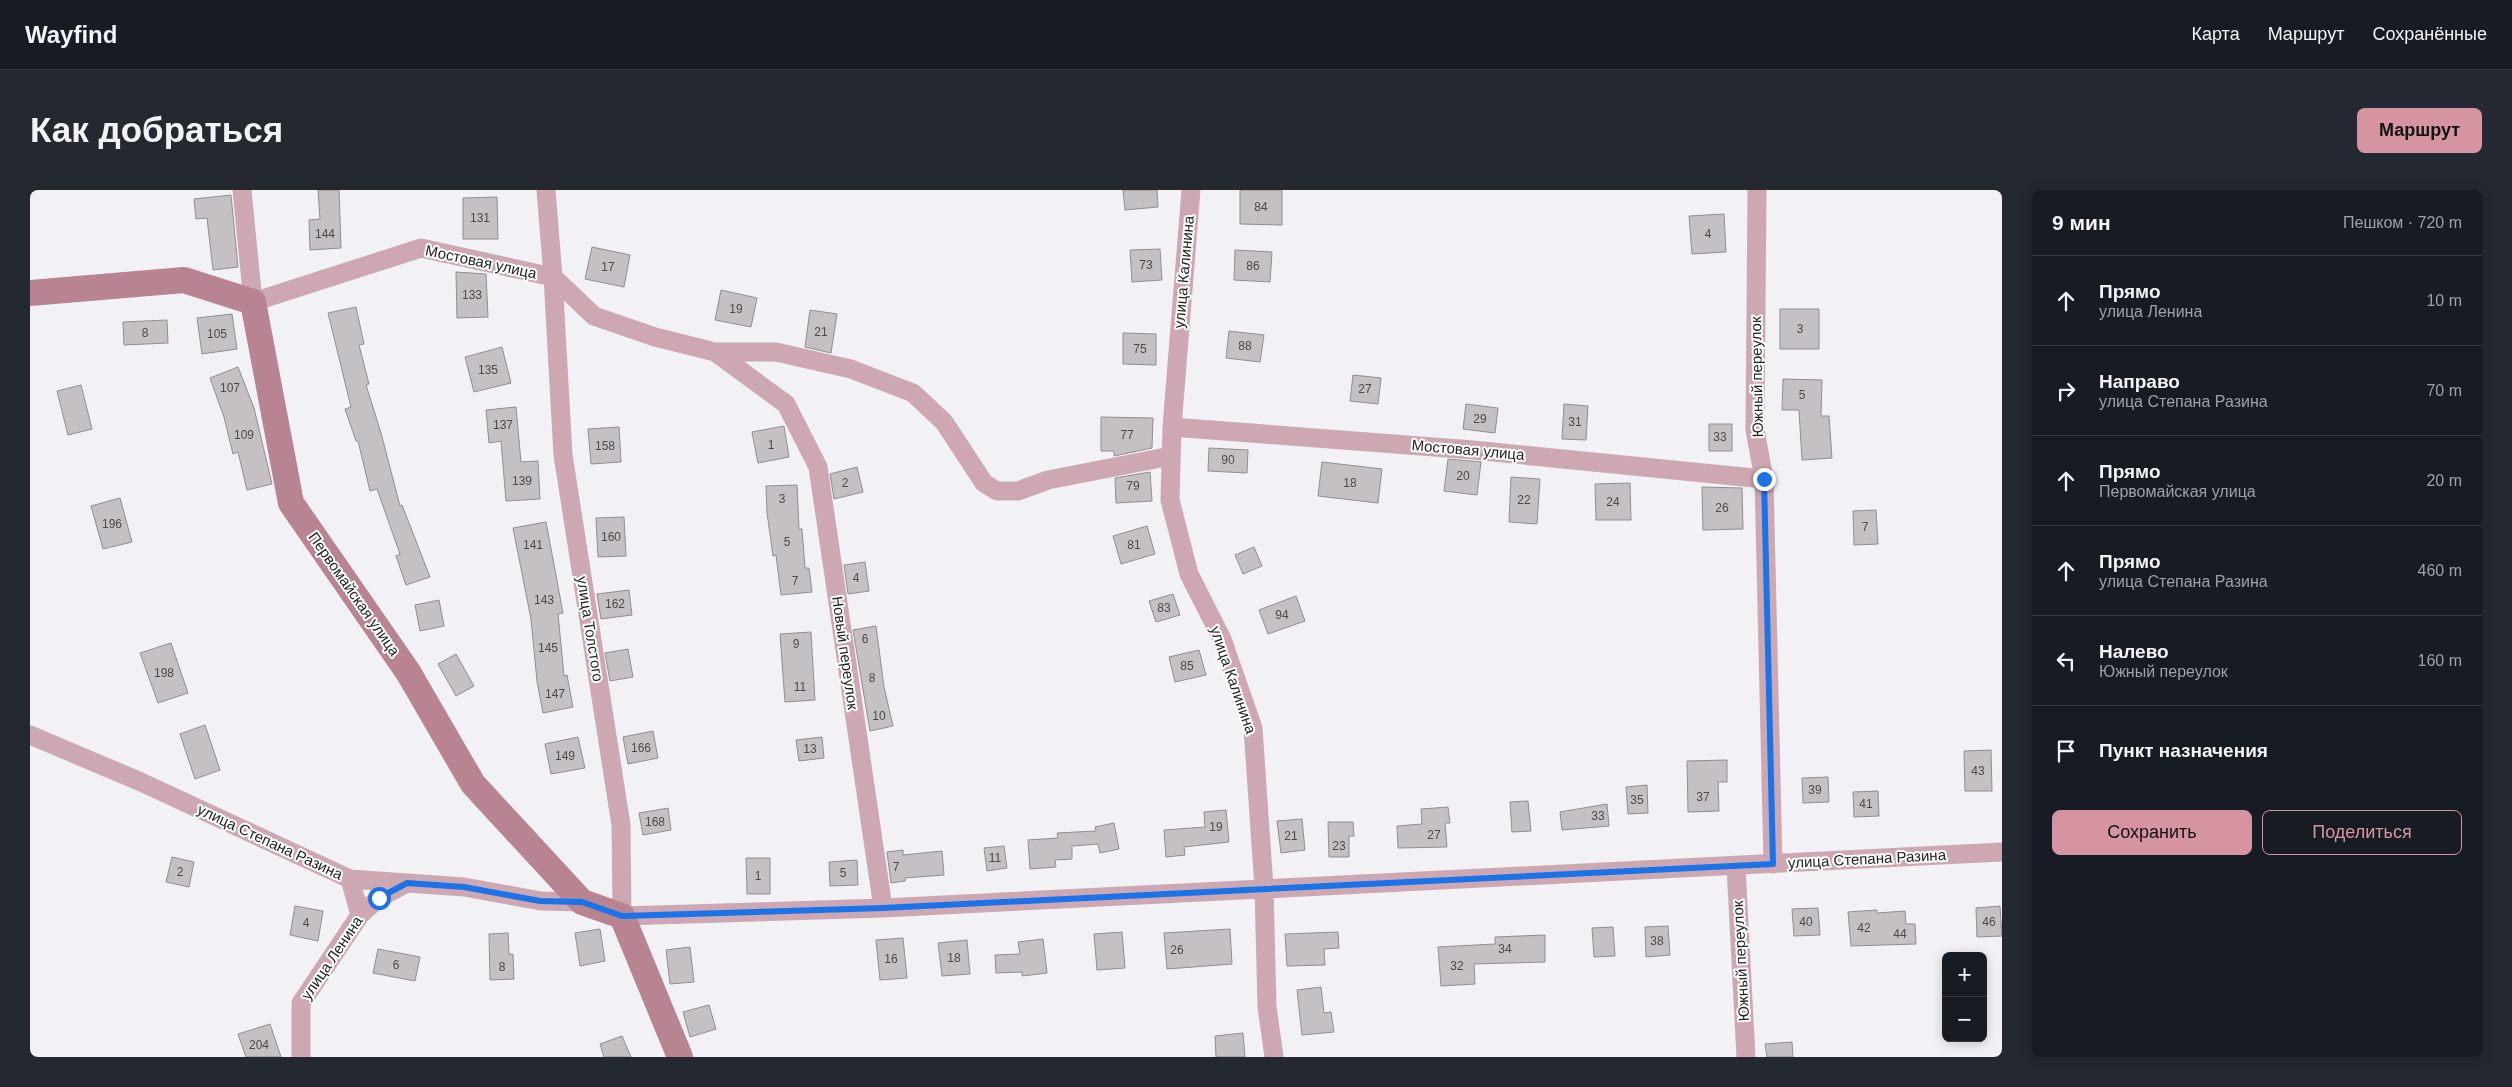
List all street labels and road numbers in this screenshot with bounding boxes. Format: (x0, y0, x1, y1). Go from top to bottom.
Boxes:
street label: улица Калинина (1170, 214, 1197, 329)
street label: Мостовая улица (424, 241, 539, 282)
street label: Южный переулок (1747, 316, 1766, 438)
street label: Мостовая улица (1411, 436, 1526, 463)
street label: Первомайская улица (305, 529, 404, 659)
street label: улица Толстого (574, 575, 607, 683)
street label: Новый переулок (829, 595, 862, 711)
street label: улица Калинина (1207, 624, 1260, 737)
street label: улица Степана Разина (195, 800, 346, 883)
street label: улица Степана Разина (1788, 846, 1947, 871)
street label: Южный переулок (1729, 900, 1752, 1022)
street label: улица Ленина (297, 912, 366, 1003)

